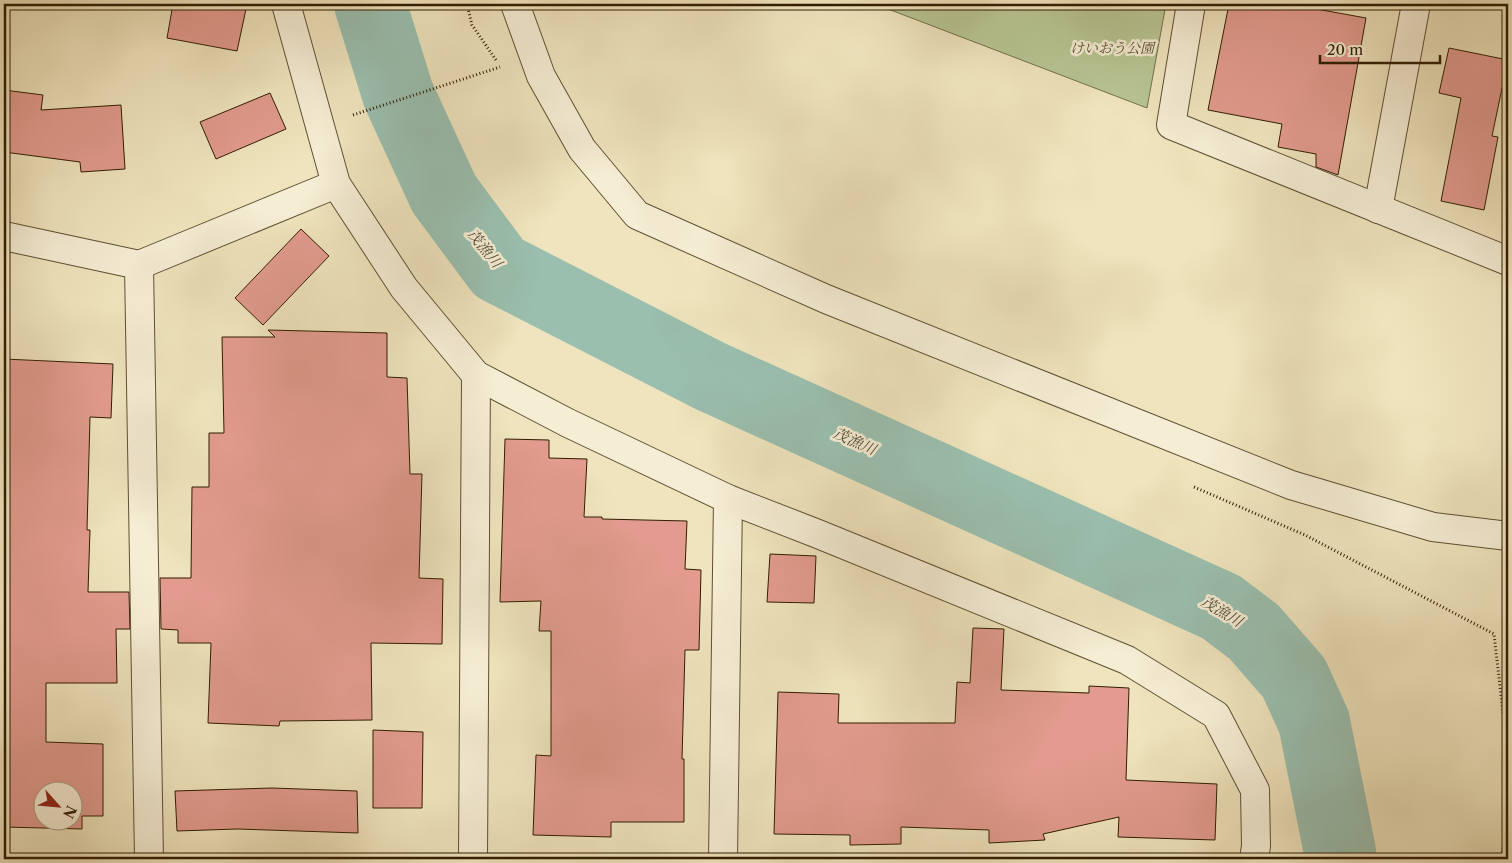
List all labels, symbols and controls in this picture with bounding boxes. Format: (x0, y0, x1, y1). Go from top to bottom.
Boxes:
scale bar (1320, 32, 1440, 64)
park label: けいおう公園 (1070, 39, 1156, 57)
text: 20 m (1327, 40, 1363, 59)
water label: 茂漁川 (463, 225, 508, 273)
water label: 茂漁川 (831, 423, 881, 460)
water label: 茂漁川 (1198, 591, 1248, 632)
north arrow (32, 780, 82, 830)
text: N (59, 802, 80, 821)

